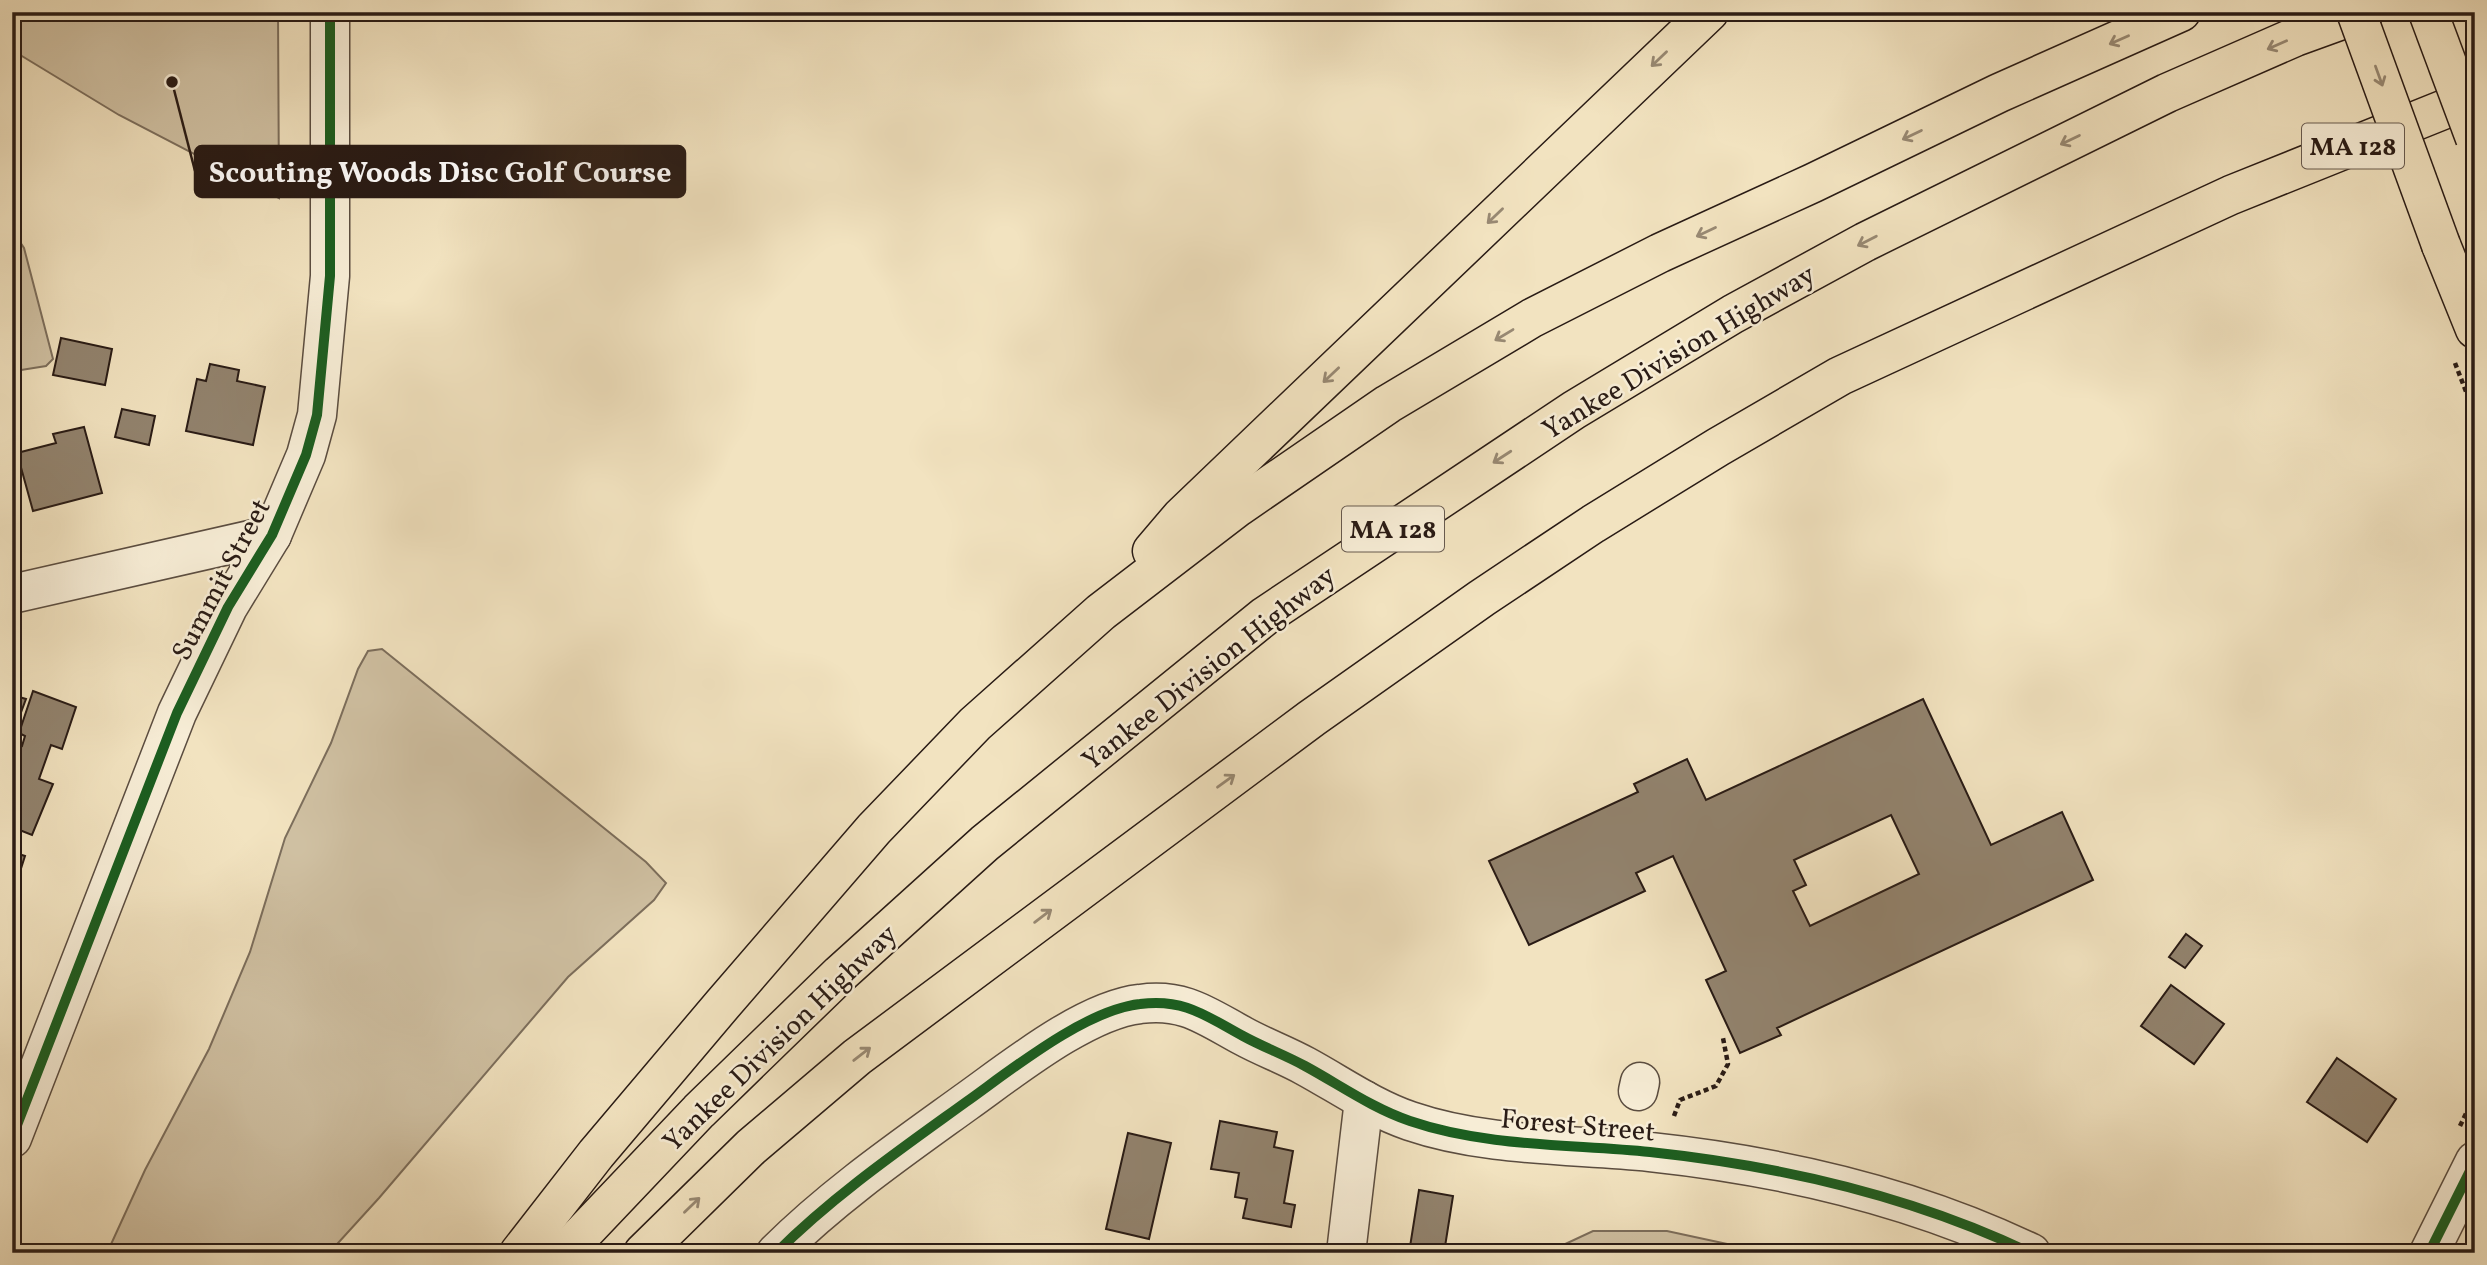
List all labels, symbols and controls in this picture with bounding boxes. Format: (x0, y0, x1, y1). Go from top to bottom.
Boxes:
one-way arrow (2109, 34, 2130, 47)
one-way arrow (2267, 39, 2288, 52)
one-way arrow (1651, 51, 1668, 68)
one-way arrow (2374, 65, 2387, 87)
road number: MA 128 (2302, 124, 2404, 168)
one-way arrow (1902, 129, 1923, 142)
one-way arrow (2060, 133, 2081, 147)
callout: Scouting Woods Disc Golf Course (195, 146, 685, 197)
text: Scouting Woods Disc Golf Course (208, 153, 672, 195)
one-way arrow (1487, 208, 1504, 225)
one-way arrow (1696, 225, 1717, 239)
one-way arrow (1857, 235, 1878, 249)
street label: Yankee Division Highway (1535, 256, 1823, 450)
one-way arrow (1494, 328, 1514, 342)
one-way arrow (1323, 366, 1340, 383)
one-way arrow (1493, 450, 1513, 464)
street label: Summit Street (163, 492, 281, 668)
road number: MA 128 (1342, 506, 1444, 552)
street label: Yankee Division Highway (1074, 557, 1345, 781)
one-way arrow (1216, 774, 1235, 788)
one-way arrow (1033, 909, 1052, 924)
street label: Yankee Division Highway (655, 916, 907, 1161)
one-way arrow (852, 1046, 870, 1061)
street label: Forest Street (1499, 1100, 1657, 1153)
one-way arrow (683, 1196, 700, 1213)

